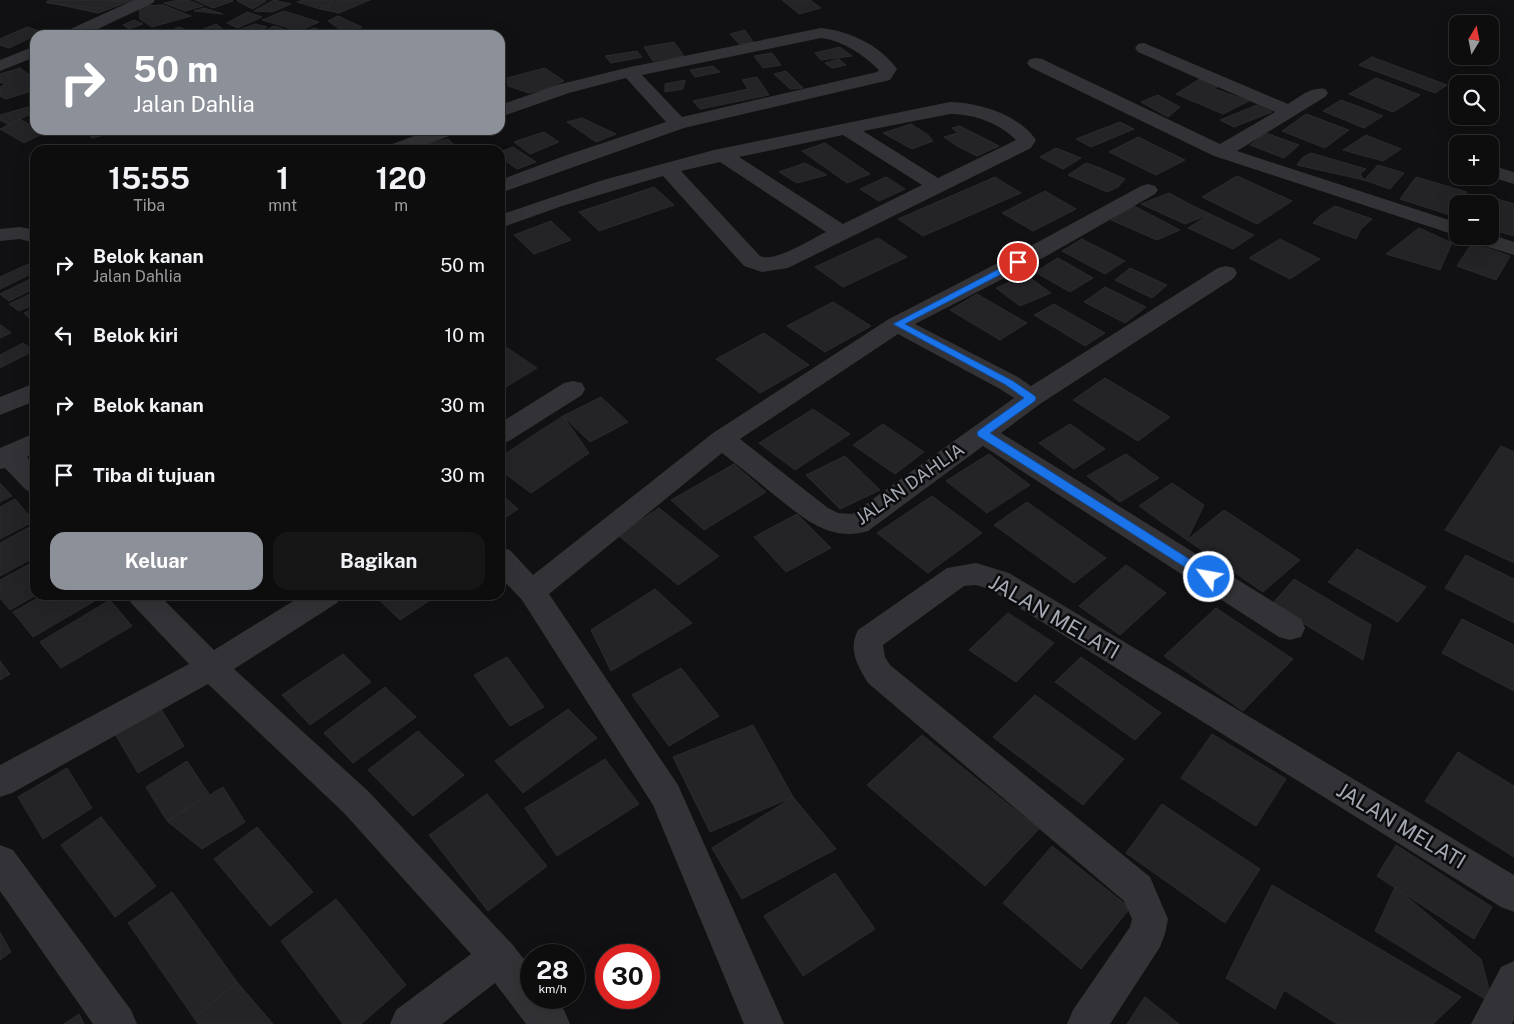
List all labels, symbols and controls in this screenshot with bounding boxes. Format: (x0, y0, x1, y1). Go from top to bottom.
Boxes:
north arrow (1449, 15, 1499, 65)
map controls (1449, 15, 1499, 245)
text: 50 m (133, 49, 218, 90)
icon: right (50, 50, 115, 115)
button: search (1449, 75, 1499, 125)
text: Jalan Dahlia (133, 91, 255, 117)
button: + (1449, 135, 1499, 185)
text: 15:55 (108, 160, 190, 196)
text: 1 (276, 160, 289, 196)
text: 120 (375, 160, 427, 196)
button: − (1449, 195, 1499, 245)
text: Tiba (133, 196, 165, 215)
text: mnt (268, 196, 297, 215)
text: m (394, 196, 408, 215)
pin (997, 241, 1039, 283)
text: Belok kanan (93, 245, 204, 267)
icon: arrive (1004, 248, 1032, 276)
icon: right (50, 251, 78, 279)
text: 50 m (440, 254, 485, 276)
text: Jalan Dahlia (93, 267, 182, 286)
icon: left (50, 321, 78, 349)
text: Belok kiri (93, 324, 178, 346)
text: 10 m (445, 324, 485, 346)
icon: right (50, 391, 78, 419)
text: Belok kanan (93, 394, 204, 416)
text: 30 m (440, 394, 485, 416)
street label: JALAN DAHLIA (852, 438, 968, 529)
icon: arrive (50, 461, 78, 489)
text: Tiba di tujuan (93, 464, 215, 486)
text: 30 m (440, 464, 485, 486)
button: Keluar (50, 532, 263, 590)
button: Bagikan (273, 532, 485, 590)
position arrow (1182, 550, 1234, 602)
street label: JALAN MELATI (985, 569, 1124, 664)
street label: JALAN MELATI (1332, 777, 1470, 874)
speed limit sign: 30 (595, 944, 660, 1009)
text: 28 (536, 955, 569, 985)
text: km/h (538, 982, 567, 996)

